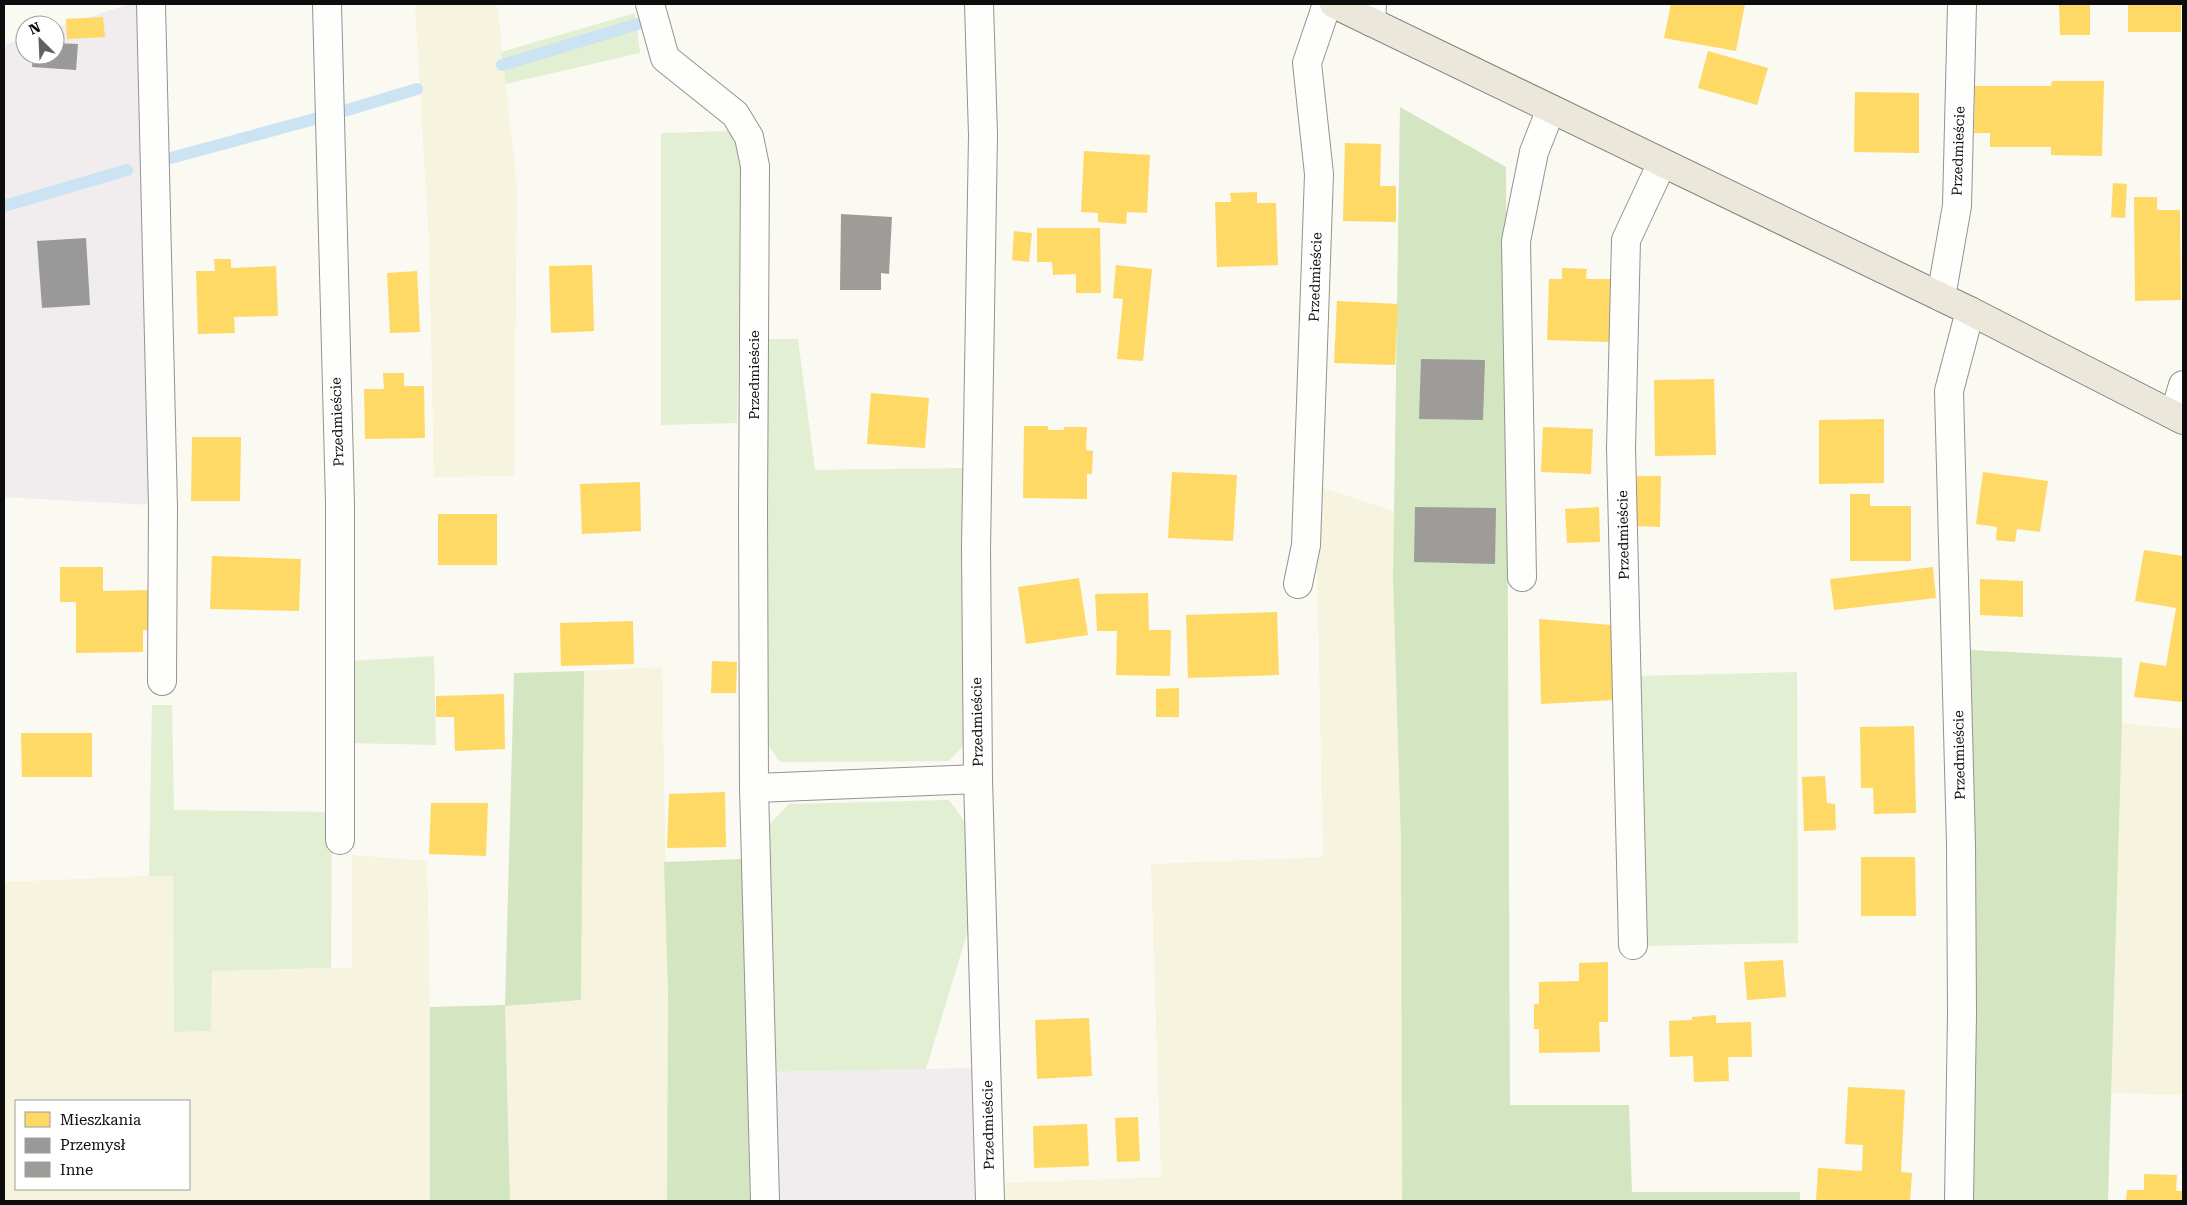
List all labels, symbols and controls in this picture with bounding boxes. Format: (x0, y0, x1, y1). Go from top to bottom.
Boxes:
north arrow (15, 15, 65, 65)
text: N (27, 19, 43, 38)
street label: Przedmieście (1948, 106, 1968, 196)
street label: Przedmieście (1305, 232, 1325, 322)
street label: Przedmieście (746, 330, 762, 420)
street label: Przedmieście (327, 377, 347, 467)
street label: Przedmieście (1614, 490, 1632, 580)
street label: Przedmieście (968, 677, 986, 767)
street label: Przedmieście (1950, 710, 1968, 800)
street label: Przedmieście (979, 1080, 997, 1170)
legend (15, 1100, 190, 1190)
text: Mieszkania (60, 1111, 141, 1129)
text: Przemysł (60, 1136, 126, 1154)
text: Inne (60, 1161, 93, 1179)

